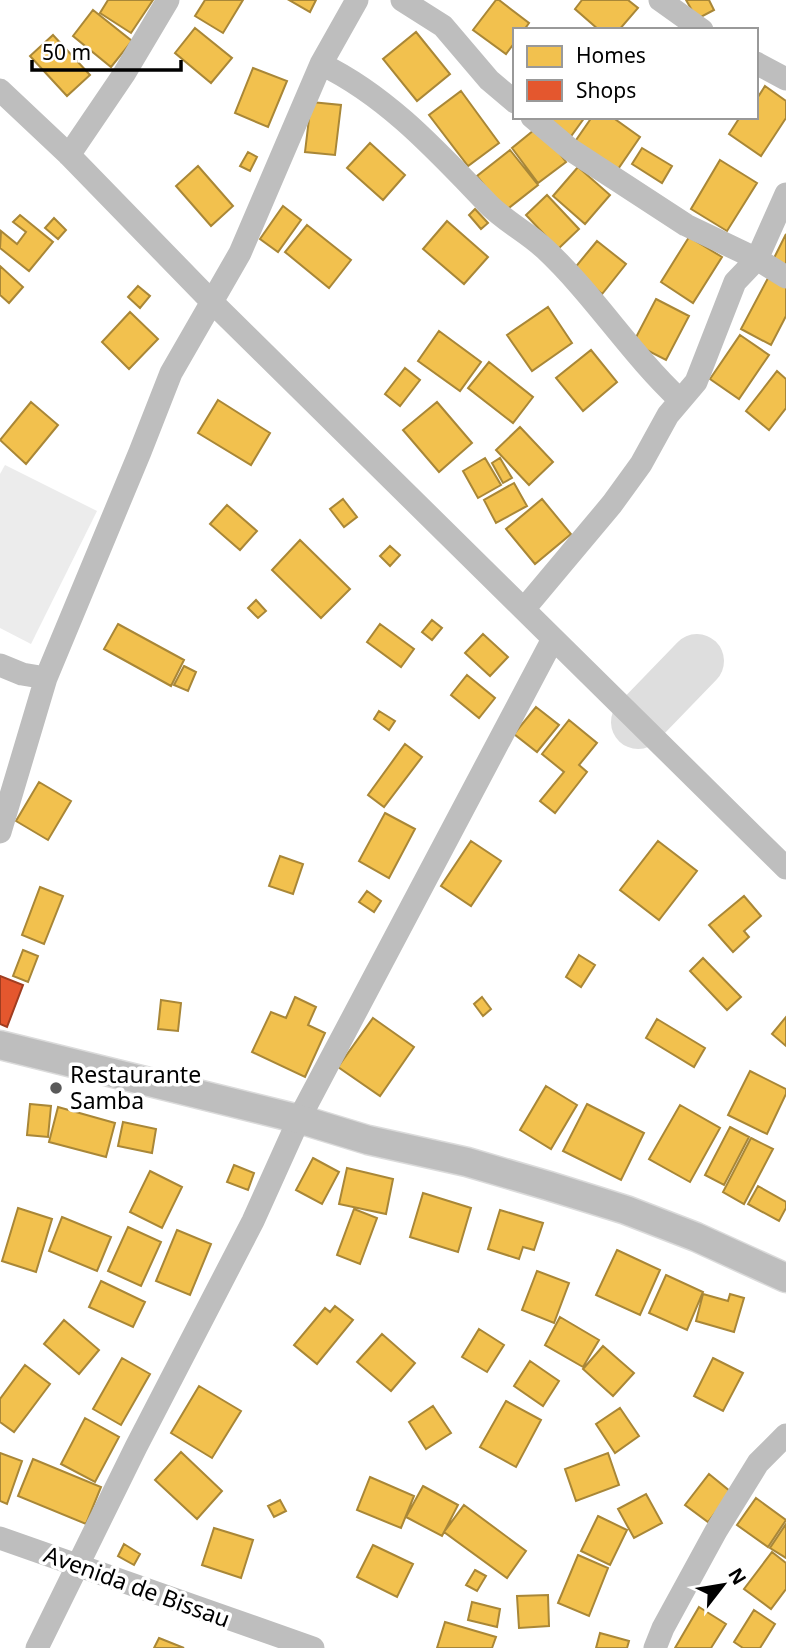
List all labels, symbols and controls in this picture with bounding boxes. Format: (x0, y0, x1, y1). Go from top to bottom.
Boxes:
scale bar (32, 28, 180, 72)
legend (513, 28, 758, 119)
text: 50 m (42, 38, 91, 66)
text: Homes (576, 41, 646, 69)
text: Shops (576, 76, 636, 104)
place label: Restaurante Samba (70, 1058, 201, 1116)
marker: Restaurante Samba (48, 1080, 64, 1096)
street label: Avenida de Bissau (40, 1538, 235, 1635)
north arrow (688, 1550, 758, 1620)
text: N (722, 1563, 753, 1590)

